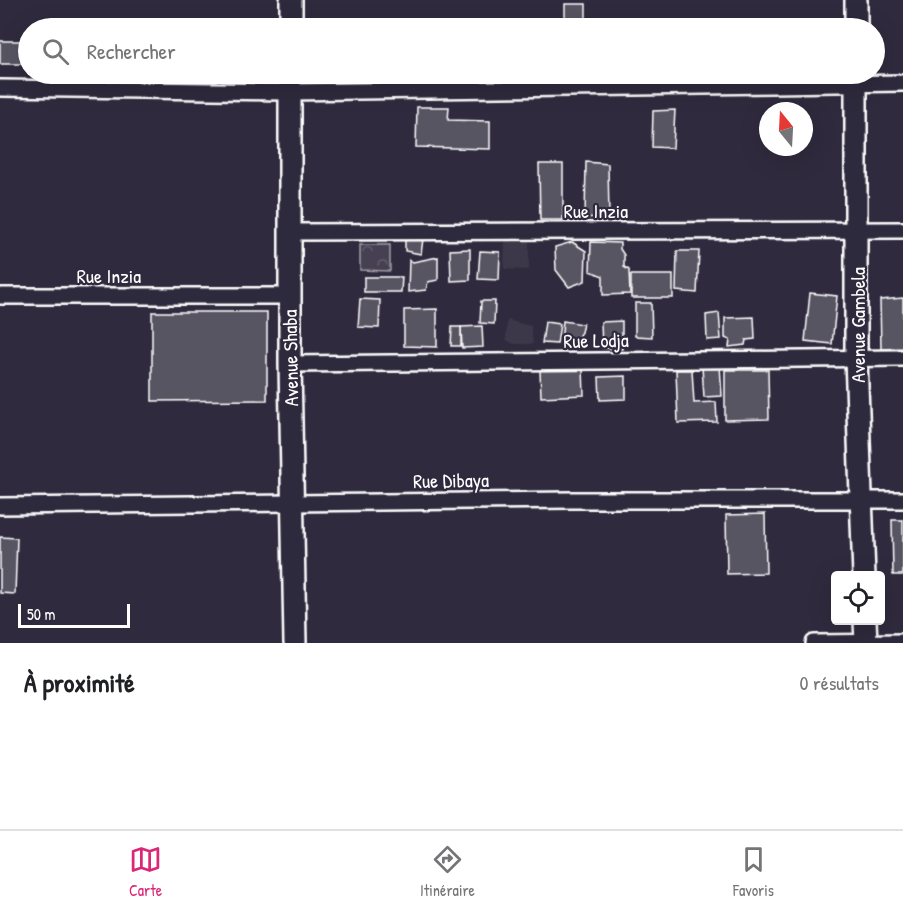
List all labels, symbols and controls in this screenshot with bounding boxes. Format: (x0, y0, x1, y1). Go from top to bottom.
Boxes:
search box (18, 18, 885, 84)
icon: search (39, 35, 72, 68)
text: Rechercher (87, 36, 176, 66)
north arrow (759, 102, 813, 156)
street label: Rue Inzia (564, 197, 628, 224)
street label: Rue Inzia (77, 262, 141, 289)
street label: Avenue Gambela (844, 267, 871, 383)
street label: Avenue Shaba (276, 309, 304, 407)
street label: Rue Lodja (563, 326, 629, 354)
street label: Rue Dibaya (413, 466, 489, 494)
map controls (831, 571, 885, 625)
button: locate (831, 571, 885, 625)
scale bar (18, 601, 130, 628)
text: 50 m (27, 603, 56, 625)
text: À proximité (24, 665, 135, 700)
text: 0 résultats (799, 669, 879, 696)
tab: Carte (129, 843, 162, 901)
tab: Itinéraire (420, 843, 475, 901)
tab: Favoris (733, 843, 774, 901)

